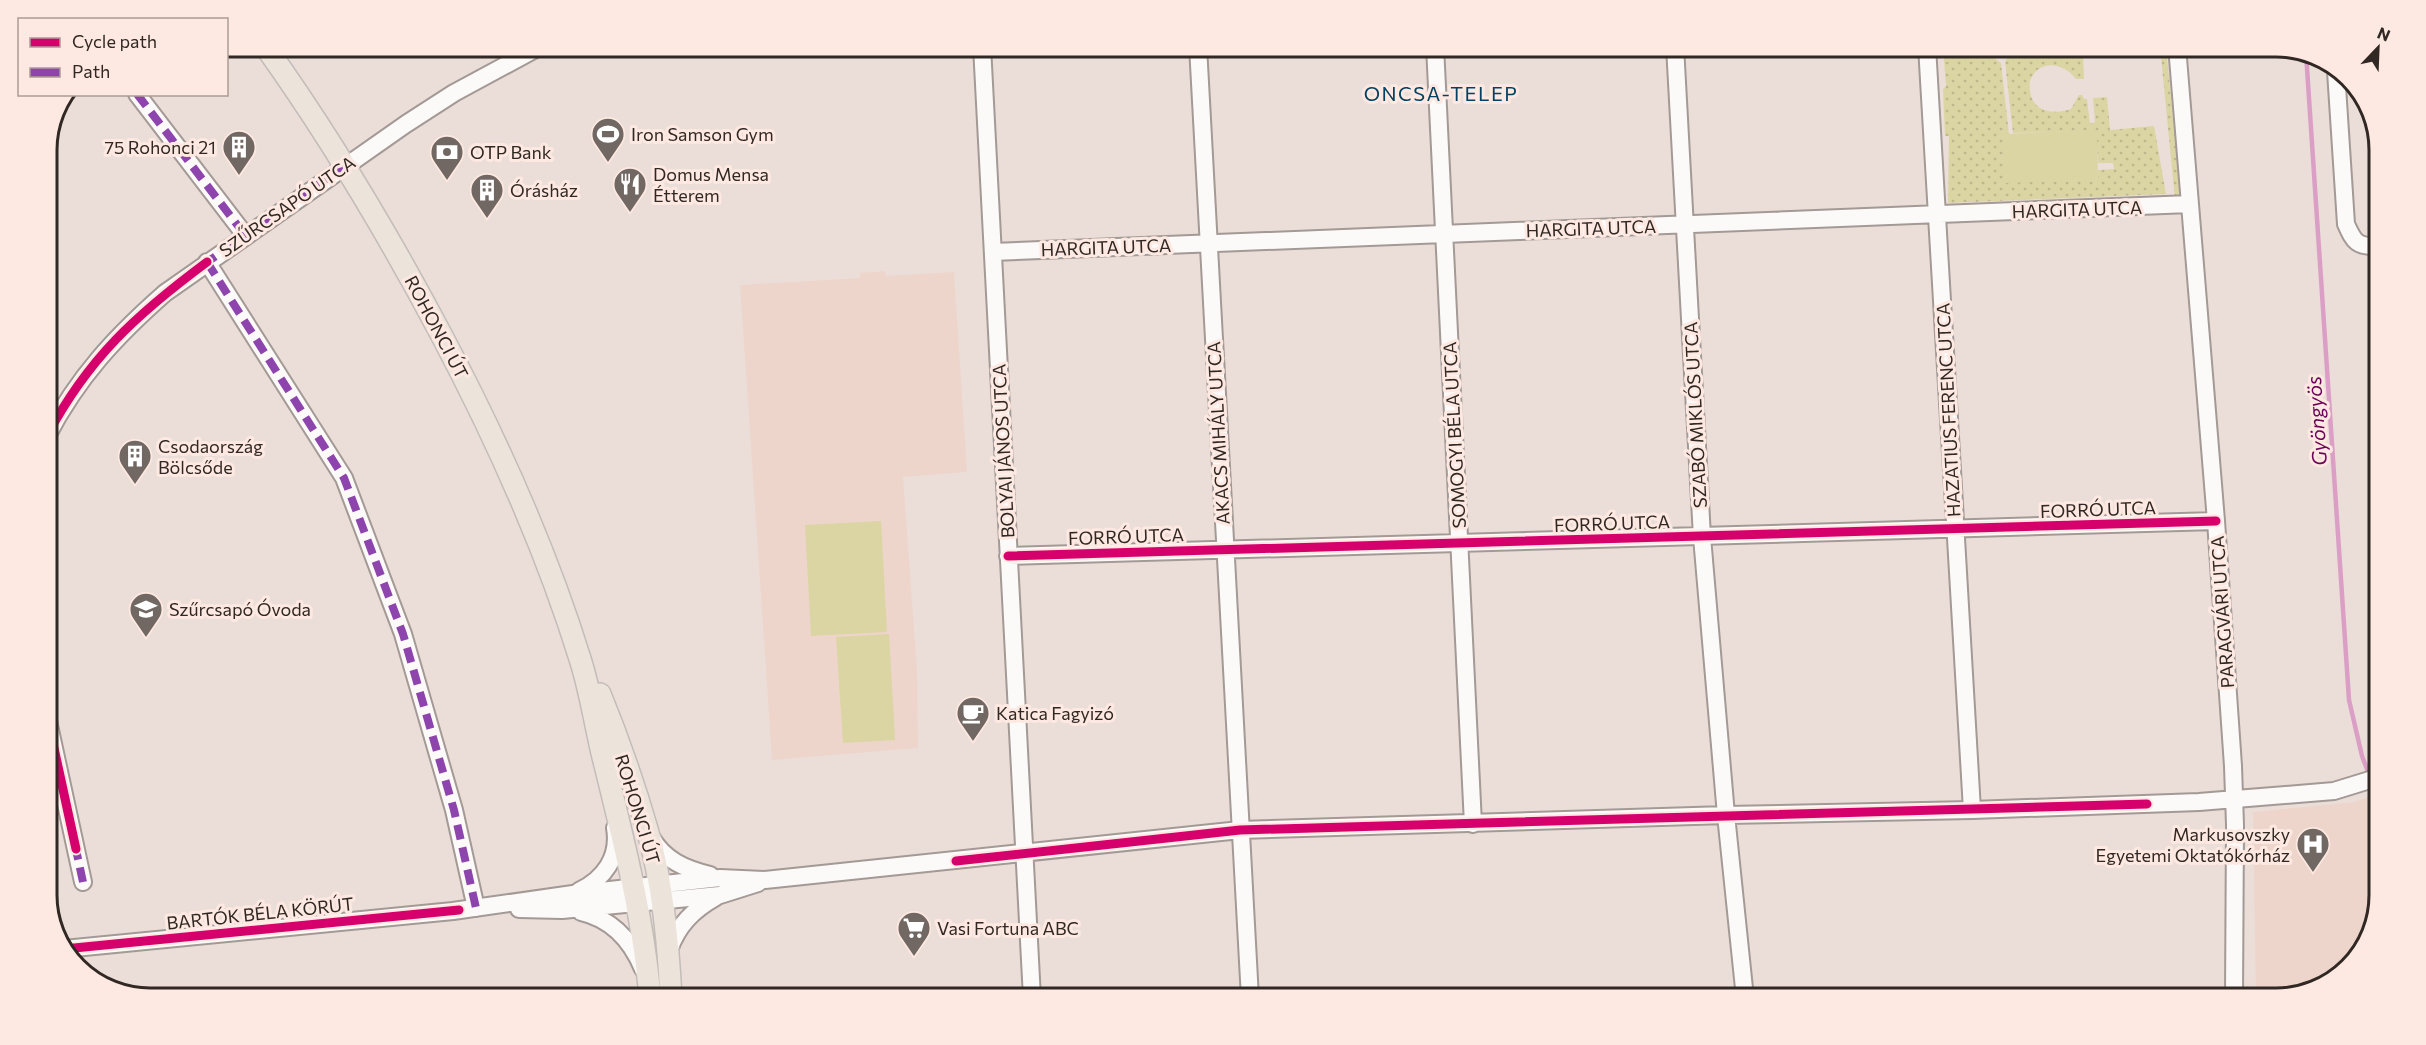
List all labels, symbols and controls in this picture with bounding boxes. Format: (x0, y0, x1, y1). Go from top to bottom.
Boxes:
legend (18, 18, 228, 96)
north arrow (2348, 18, 2408, 78)
text: N (2375, 23, 2393, 45)
text: Cycle path (72, 30, 157, 52)
text: Path (72, 60, 110, 82)
district label: ONCSA-TELEP (1364, 81, 1518, 105)
sports icon: Iron Samson Gym (590, 116, 626, 163)
place label: Iron Samson Gym (631, 123, 774, 145)
building icon: 75 Rohonci 21 (221, 129, 257, 176)
bank icon: OTP Bank (429, 134, 465, 181)
place label: 75 Rohonci 21 (104, 136, 216, 158)
place label: OTP Bank (470, 141, 552, 163)
street label: SZŰRCSAPÓ UTCA (215, 151, 359, 261)
place label: Domus Mensa Étterem (653, 163, 769, 206)
restaurant icon: Domus Mensa Étterem (612, 166, 648, 213)
building icon: Órásház (469, 172, 505, 219)
place label: Órásház (510, 179, 578, 201)
street label: HARGITA UTCA (2011, 196, 2143, 222)
street label: HARGITA UTCA (1525, 215, 1657, 241)
street label: HARGITA UTCA (1040, 234, 1172, 260)
street label: ROHONCI ÚT (401, 272, 473, 382)
street label: HAZATIUS FERENC UTCA (1931, 302, 1965, 518)
street label: SZABÓ MIKLÓS UTCA (1679, 321, 1711, 509)
street label: AKACS MIHÁLY UTCA (1202, 341, 1234, 525)
street label: SOMOGYI BÉLA UTCA (1438, 341, 1470, 529)
street label: BOLYAI JÁNOS UTCA (987, 363, 1019, 539)
water label: Gyöngyös (2301, 375, 2331, 467)
place label: Csodaország Bölcsőde (158, 435, 263, 478)
building icon: Csodaország Bölcsőde (117, 438, 153, 485)
street label: FORRÓ UTCA (2040, 496, 2156, 522)
street label: FORRÓ UTCA (1554, 510, 1670, 536)
street label: FORRÓ UTCA (1068, 523, 1184, 549)
street label: PARAGVÁRI UTCA (2206, 535, 2238, 689)
school or university icon: Szűrcsapó Óvoda (128, 591, 164, 638)
place label: Szűrcsapó Óvoda (169, 598, 311, 620)
cafe icon: Katica Fagyizó (955, 695, 991, 742)
place label: Katica Fagyizó (996, 702, 1114, 724)
street label: ROHONCI ÚT (611, 751, 665, 867)
place label: Markusovszky Egyetemi Oktatókórház (2096, 823, 2290, 866)
hospital icon: Markusovszky Egyetemi Oktatókórház (2295, 826, 2331, 873)
street label: BARTÓK BÉLA KÖRÚT (165, 892, 355, 934)
supermarket icon: Vasi Fortuna ABC (896, 910, 932, 957)
place label: Vasi Fortuna ABC (937, 917, 1079, 939)

